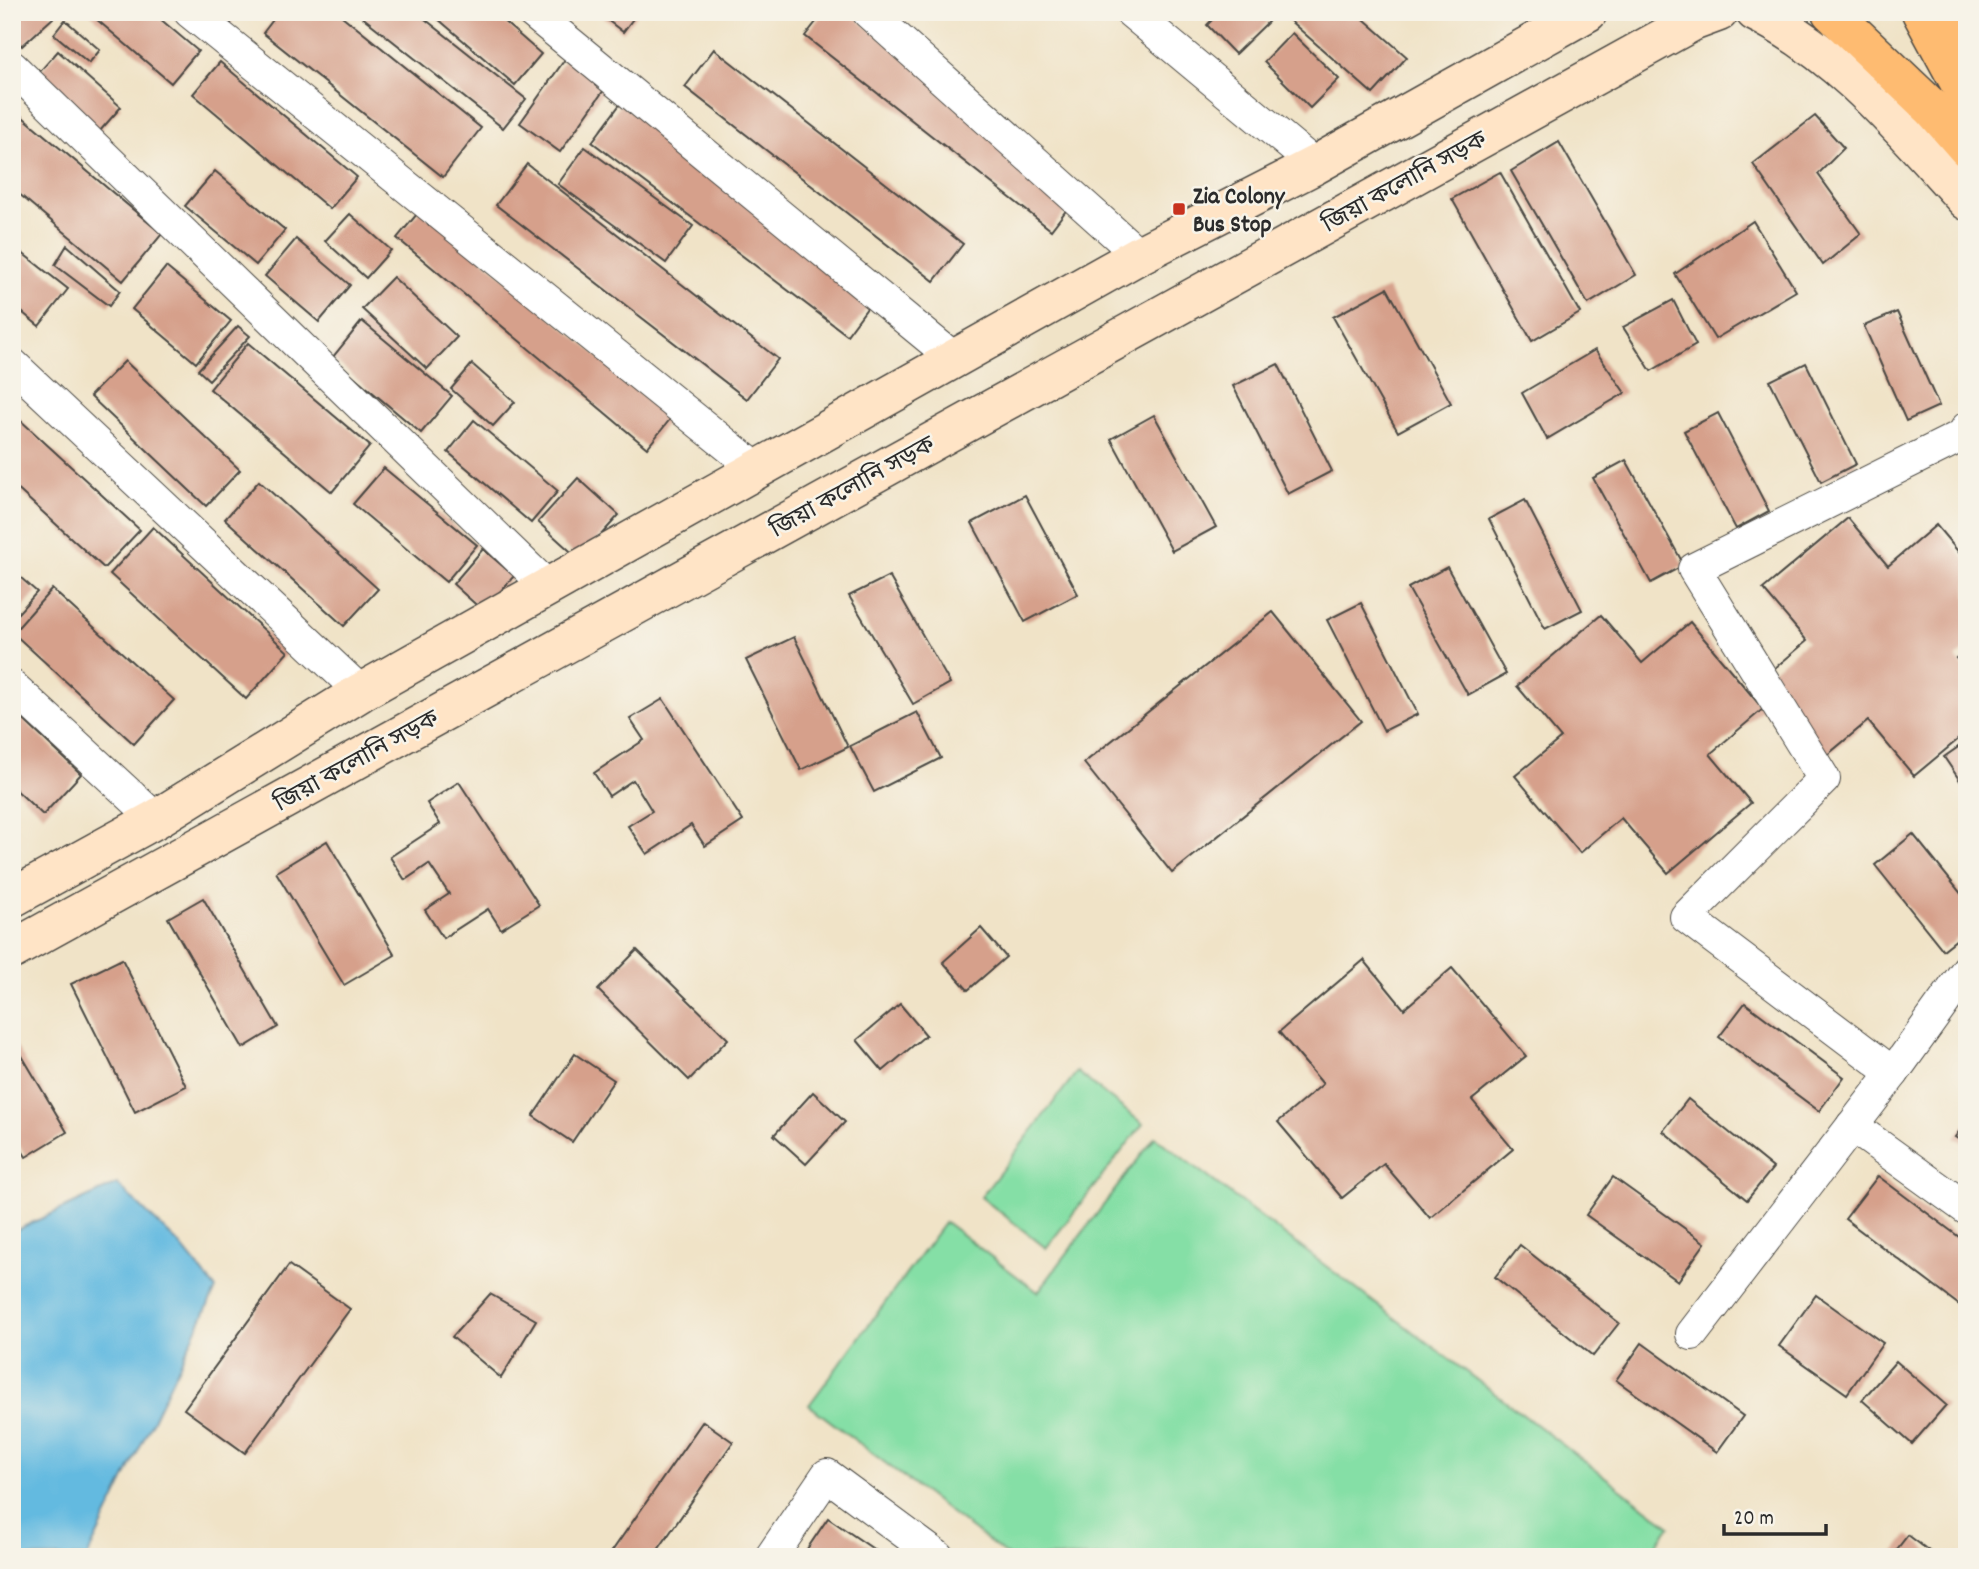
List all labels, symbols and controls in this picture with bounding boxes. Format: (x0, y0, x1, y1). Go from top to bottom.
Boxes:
street label: জিয়া কলোনি সড়ক (1316, 124, 1495, 244)
place label: Zia Colony Bus Stop (1193, 181, 1286, 243)
marker: Zia Colony Bus Stop (1171, 201, 1187, 217)
street label: জিয়া কলোনি সড়ক (764, 429, 943, 549)
street label: জিয়া কলোনি সড়ক (268, 703, 447, 823)
scale bar (1724, 1492, 1825, 1536)
text: 20 m (1734, 1505, 1774, 1535)

